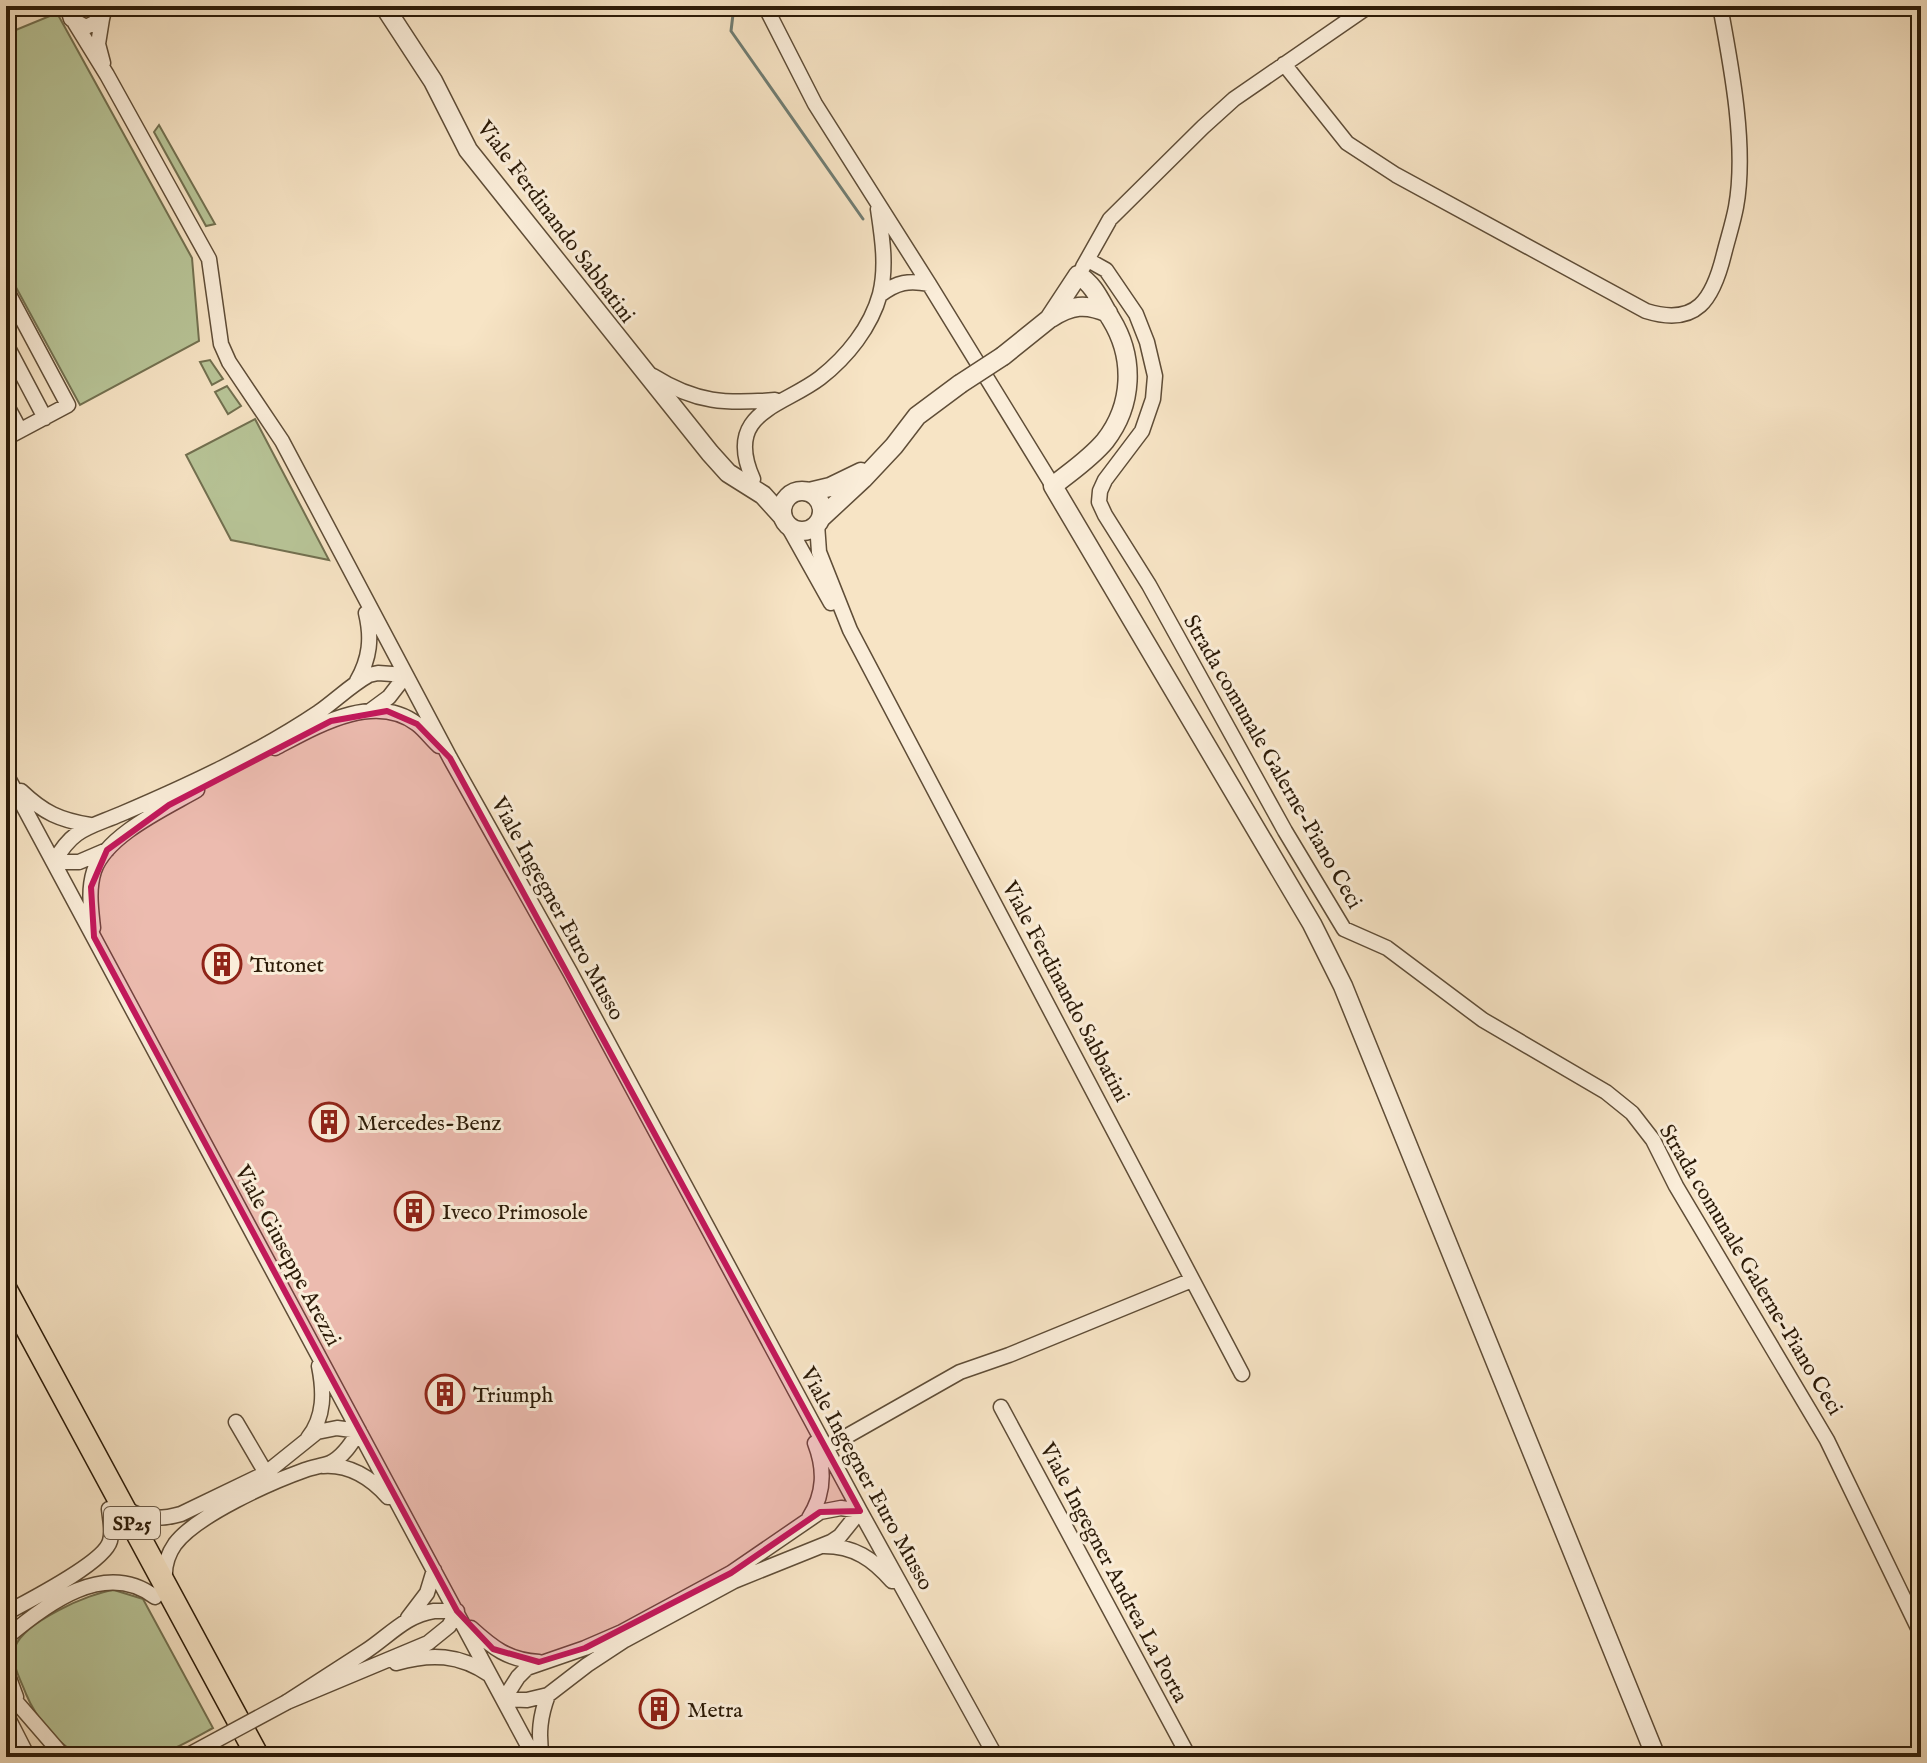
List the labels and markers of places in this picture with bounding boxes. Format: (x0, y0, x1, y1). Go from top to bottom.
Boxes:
building icon: Tutonet (201, 943, 243, 985)
place label: Tutonet (250, 952, 325, 980)
building icon: Mercedes-Benz (308, 1101, 350, 1143)
place label: Mercedes-Benz (357, 1110, 502, 1138)
building icon: Iveco Primosole (393, 1190, 435, 1232)
place label: Iveco Primosole (442, 1199, 588, 1227)
building icon: Triumph (424, 1373, 466, 1415)
place label: Triumph (473, 1382, 553, 1410)
building icon: Metra (638, 1688, 680, 1730)
place label: Metra (687, 1697, 743, 1725)

